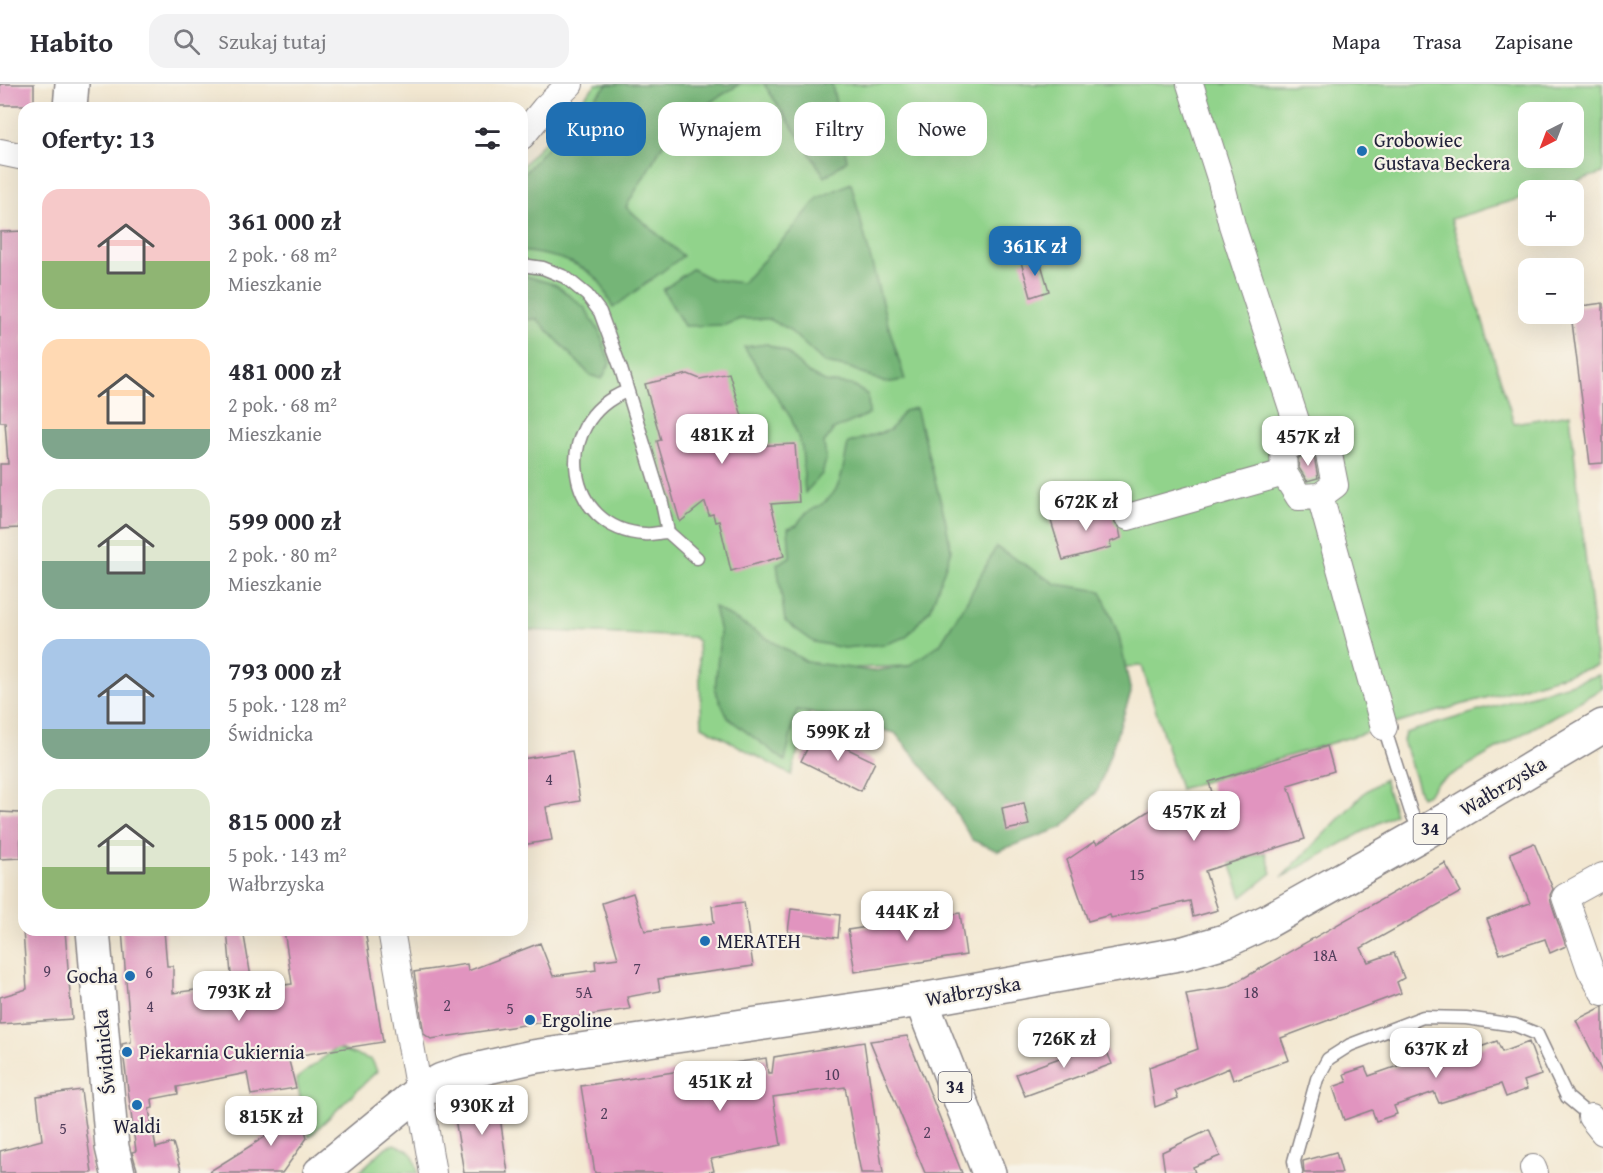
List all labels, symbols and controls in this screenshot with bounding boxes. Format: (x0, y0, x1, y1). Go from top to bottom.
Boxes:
search box (149, 14, 569, 68)
text: Habito (30, 21, 113, 62)
icon: search (170, 25, 203, 58)
text: Szukaj tutaj (218, 25, 327, 57)
text: Mapa (1332, 26, 1380, 57)
text: Trasa (1413, 26, 1462, 57)
text: Zapisane (1495, 26, 1573, 57)
chip: Kupno (546, 102, 646, 156)
chip: Wynajem (658, 102, 782, 156)
chip: Filtry (794, 102, 885, 156)
chip: Nowe (897, 102, 987, 156)
north arrow (1518, 102, 1584, 168)
map controls (1518, 102, 1584, 324)
text: Oferty: 13 (42, 119, 155, 158)
icon: filters (471, 122, 504, 155)
place label: Grobowiec Gustava Beckera (1374, 125, 1511, 177)
marker: Grobowiec Gustava Beckera (1355, 144, 1369, 158)
button: + (1518, 180, 1584, 246)
text: 361 000 zł (228, 201, 341, 240)
icon: home (90, 213, 162, 285)
pin: 361K zł (980, 226, 1090, 277)
text: 361K zł (1003, 231, 1067, 260)
text: 2 pok. · 68 m² (228, 240, 337, 269)
button: − (1518, 258, 1584, 324)
text: Mieszkanie (228, 269, 322, 298)
text: 481 000 zł (228, 351, 341, 390)
icon: home (90, 363, 162, 435)
text: 2 pok. · 68 m² (228, 390, 337, 419)
pin: 481K zł (667, 414, 777, 465)
pin: 457K zł (1253, 416, 1363, 467)
text: Mieszkanie (228, 419, 322, 448)
text: 481K zł (690, 419, 754, 448)
text: 457K zł (1276, 421, 1340, 450)
pin: 672K zł (1031, 481, 1141, 532)
text: 672K zł (1054, 486, 1118, 515)
text: 599 000 zł (228, 501, 341, 540)
icon: home (90, 513, 162, 585)
text: 2 pok. · 80 m² (228, 540, 337, 569)
text: Mieszkanie (228, 569, 322, 598)
text: 793 000 zł (228, 651, 341, 690)
icon: home (90, 663, 162, 735)
text: 5 pok. · 128 m² (228, 690, 347, 719)
pin: 599K zł (783, 711, 893, 762)
text: 599K zł (806, 716, 870, 745)
text: Świdnicka (228, 719, 313, 748)
street label: Wałbrzyska (1454, 748, 1552, 823)
house number: 4 (545, 767, 553, 791)
pin: 457K zł (1139, 791, 1249, 842)
text: 457K zł (1162, 796, 1226, 825)
text: 815 000 zł (228, 801, 341, 840)
icon: home (90, 813, 162, 885)
road number: 34 (1414, 814, 1446, 844)
text: 5 pok. · 143 m² (228, 840, 347, 869)
house number: 15 (1129, 862, 1145, 886)
text: Wałbrzyska (228, 869, 324, 898)
pin: 444K zł (852, 891, 962, 942)
text: 444K zł (875, 896, 939, 925)
place label: MERATEH (717, 926, 801, 955)
marker: MERATEH (698, 934, 712, 948)
house number: 18A (1312, 943, 1338, 967)
house number: 7 (633, 956, 641, 980)
house number: 9 (43, 959, 51, 983)
house number: 6 (145, 960, 153, 984)
place label: Gocha (67, 961, 119, 990)
street label: Wałbrzyska (923, 968, 1023, 1013)
marker: Gocha (123, 969, 137, 983)
pin: 793K zł (184, 971, 294, 1022)
text: 793K zł (207, 976, 271, 1005)
house number: 5A (575, 980, 593, 1004)
house number: 18 (1243, 980, 1259, 1004)
house number: 2 (443, 993, 451, 1017)
house number: 4 (146, 994, 154, 1018)
house number: 5 (506, 996, 514, 1020)
place label: Ergoline (542, 1005, 612, 1034)
street label: Świdnicka (85, 1008, 122, 1096)
marker: Ergoline (523, 1013, 537, 1027)
pin: 726K zł (1009, 1018, 1119, 1069)
text: 726K zł (1032, 1023, 1096, 1052)
pin: 637K zł (1381, 1028, 1491, 1079)
text: 637K zł (1404, 1033, 1468, 1062)
place label: Piekarnia Cukiernia (139, 1037, 305, 1066)
marker: Piekarnia Cukiernia (120, 1045, 134, 1059)
pin: 451K zł (665, 1061, 775, 1112)
house number: 10 (824, 1062, 840, 1086)
text: 451K zł (688, 1066, 752, 1095)
road number: 34 (938, 1072, 972, 1102)
pin: 930K zł (427, 1085, 537, 1136)
text: 930K zł (450, 1090, 514, 1119)
pin: 815K zł (216, 1096, 326, 1147)
marker: Waldi (130, 1098, 144, 1112)
text: 815K zł (239, 1101, 303, 1130)
house number: 2 (600, 1101, 608, 1125)
place label: Waldi (113, 1111, 161, 1140)
house number: 5 (59, 1116, 67, 1140)
house number: 2 (923, 1120, 931, 1144)

